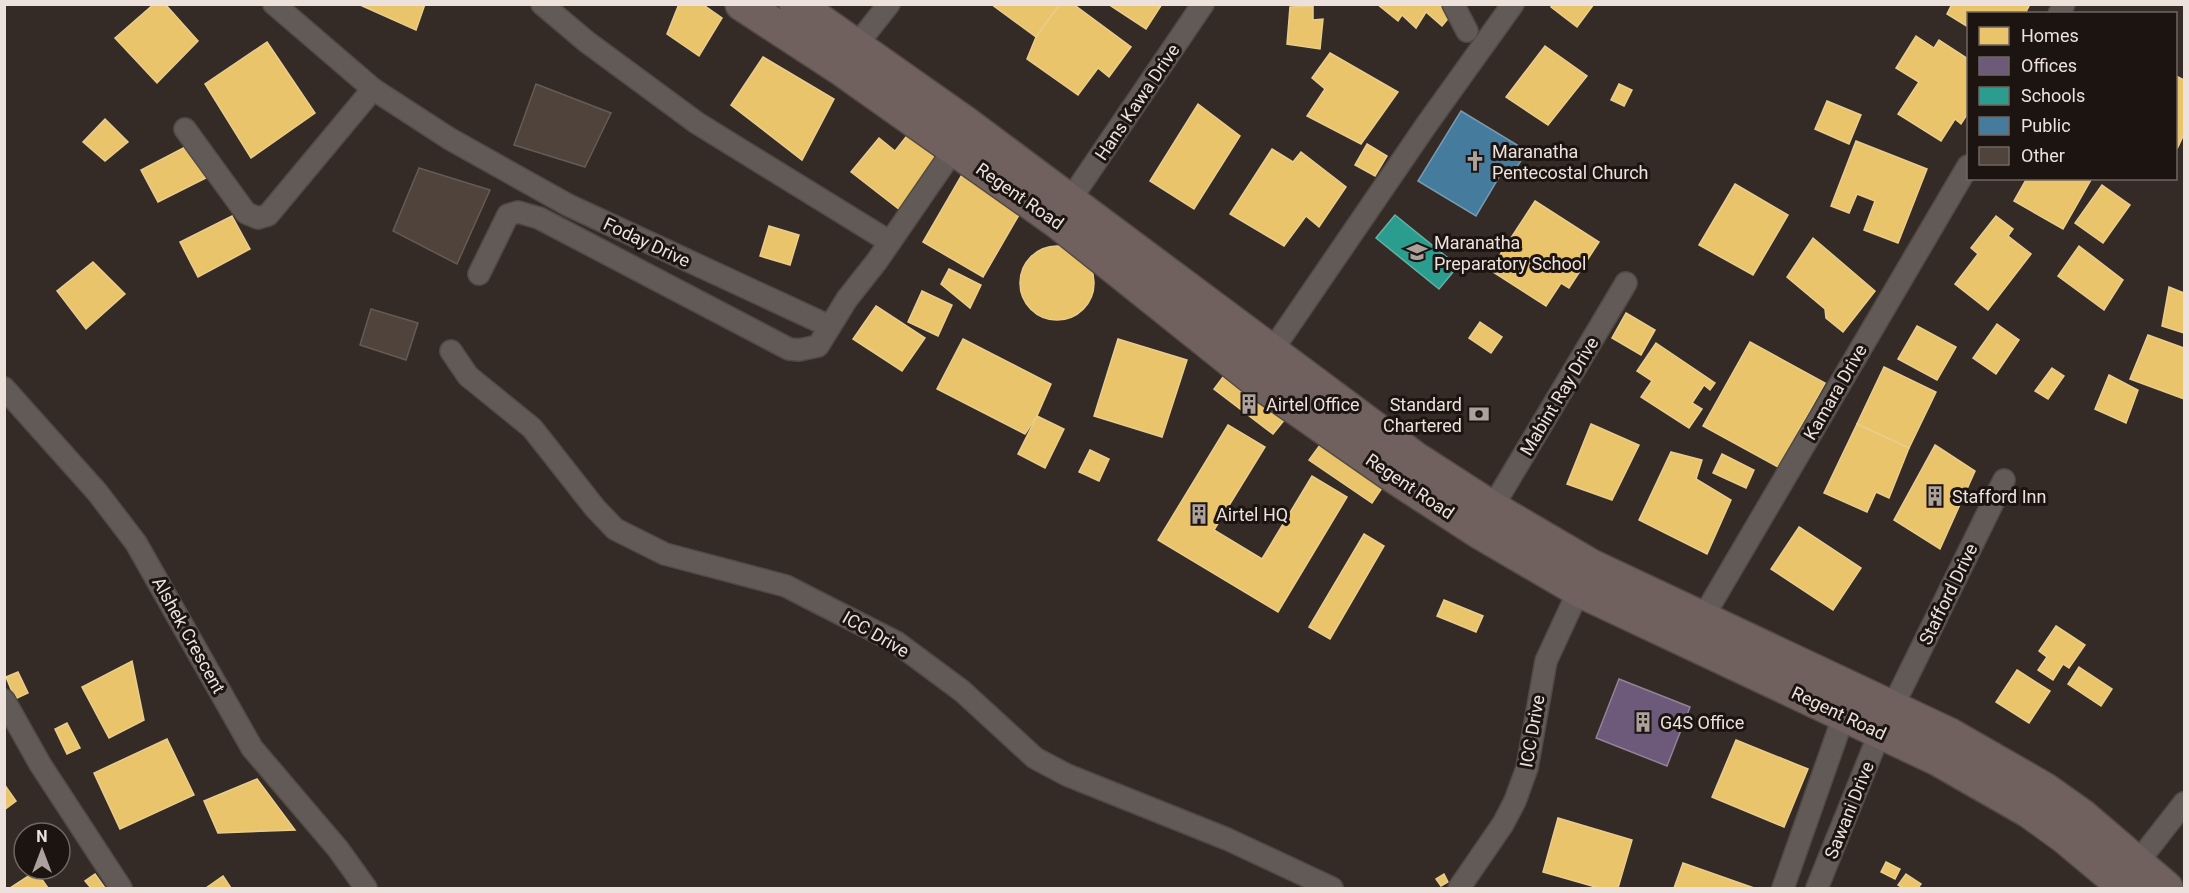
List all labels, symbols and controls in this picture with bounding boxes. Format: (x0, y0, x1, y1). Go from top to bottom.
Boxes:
legend (1967, 12, 2177, 180)
text: Homes (2021, 25, 2079, 46)
street label: Hans Kawa Drive (1090, 40, 1184, 164)
text: Offices (2021, 55, 2077, 76)
text: Schools (2021, 85, 2085, 106)
text: Public (2021, 115, 2071, 136)
place label: Maranatha Pentecostal Church (1492, 141, 1648, 183)
text: Other (2021, 145, 2065, 166)
church icon: Maranatha Pentecostal Church (1463, 149, 1487, 173)
street label: Regent Road (972, 158, 1068, 234)
street label: Foday Drive (600, 213, 694, 271)
place label: Maranatha Preparatory School (1434, 232, 1586, 274)
school or university icon: Maranatha Preparatory School (1405, 240, 1429, 264)
street label: Mabint Ray Drive (1515, 333, 1603, 459)
street label: Kamara Drive (1799, 340, 1871, 444)
building icon: Airtel Office (1237, 392, 1261, 416)
place label: Airtel Office (1266, 394, 1360, 415)
place label: Standard Chartered (1383, 394, 1462, 436)
bank icon: Standard Chartered (1467, 402, 1491, 426)
street label: Regent Road (1362, 449, 1458, 523)
building icon: Stafford Inn (1923, 484, 1947, 508)
place label: Stafford Inn (1952, 486, 2046, 507)
building icon: Airtel HQ (1187, 502, 1211, 526)
place label: Airtel HQ (1216, 504, 1288, 525)
street label: Stafford Drive (1914, 540, 1982, 648)
street label: Alshek Crescent (148, 573, 230, 697)
street label: ICC Drive (839, 607, 913, 661)
street label: Regent Road (1788, 682, 1890, 744)
street label: ICC Drive (1515, 693, 1549, 769)
building icon: G4S Office (1631, 710, 1655, 734)
place label: G4S Office (1660, 712, 1744, 733)
street label: Sawani Drive (1820, 758, 1878, 862)
north arrow (12, 821, 72, 881)
text: N (36, 827, 48, 846)

